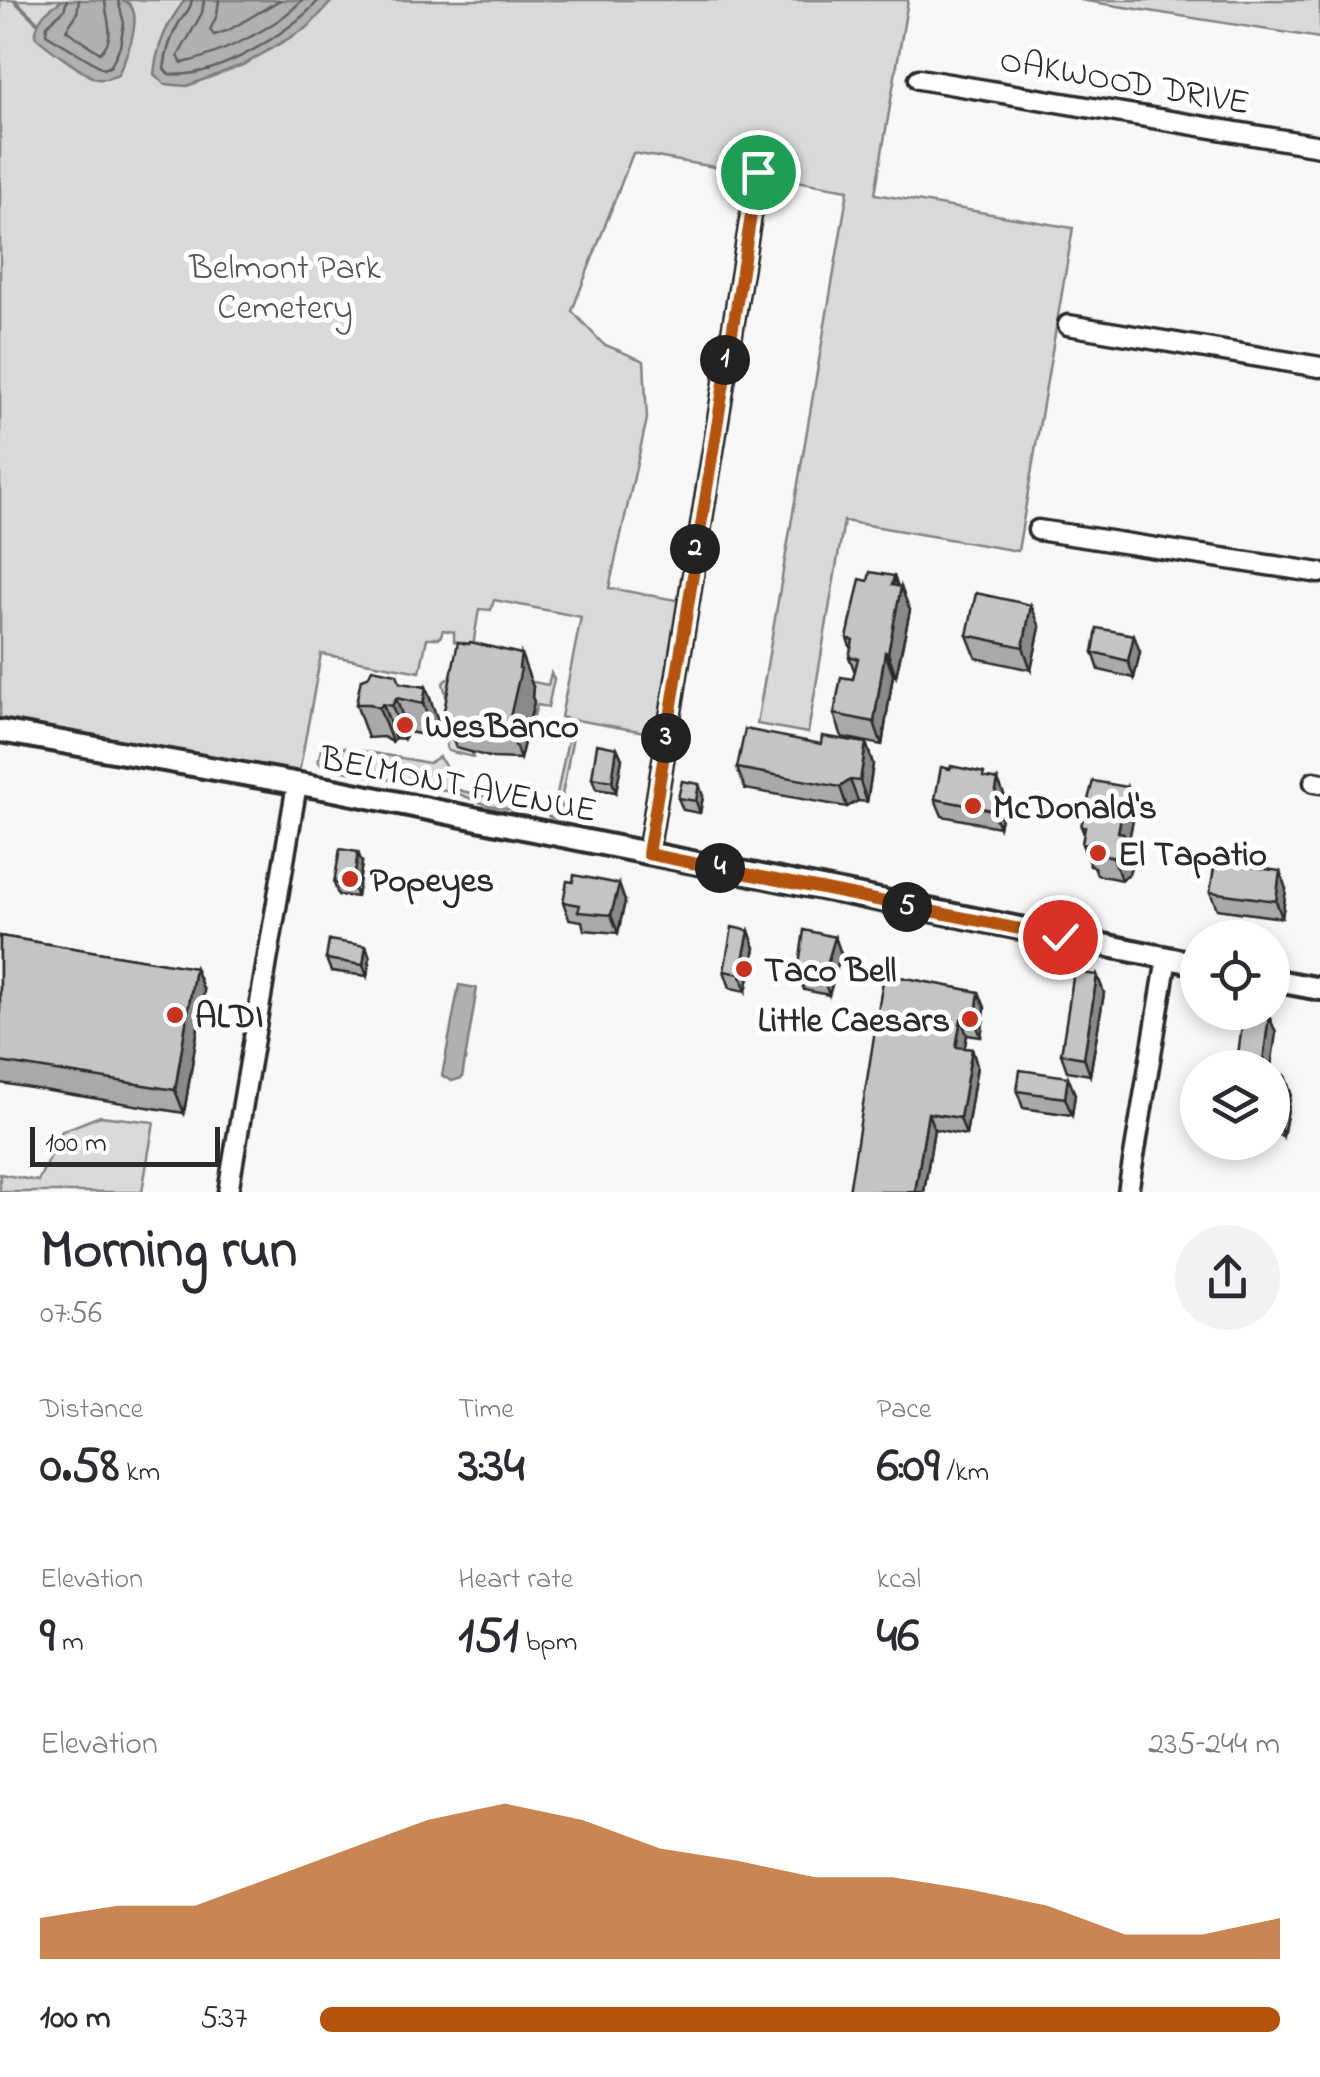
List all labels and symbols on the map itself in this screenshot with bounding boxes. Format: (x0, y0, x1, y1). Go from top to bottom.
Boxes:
street label: OAKWOOD DRIVE (995, 36, 1253, 131)
pin (716, 130, 801, 215)
park label: Belmont Park Cemetery (188, 244, 381, 335)
pin: 1 (700, 335, 750, 385)
pin: 2 (670, 524, 720, 574)
place label: WesBanco (425, 703, 579, 754)
pin: 3 (641, 713, 691, 763)
marker: WesBanco (394, 714, 416, 736)
street label: BELMONT AVENUE (315, 734, 601, 838)
place label: McDonald's (993, 784, 1157, 835)
marker: McDonald's (962, 795, 984, 817)
place label: El Tapatio (1118, 831, 1267, 882)
marker: El Tapatio (1087, 842, 1109, 864)
pin: 4 (695, 843, 745, 893)
place label: Popeyes (370, 857, 494, 909)
marker: Popeyes (339, 868, 361, 890)
pin: 5 (882, 882, 932, 932)
pin (1018, 895, 1103, 980)
place label: Taco Bell (764, 947, 897, 998)
marker: Taco Bell (733, 958, 755, 980)
place label: ALDI (195, 993, 263, 1044)
place label: Little Caesars (758, 997, 950, 1048)
marker: ALDI (164, 1004, 186, 1026)
marker: Little Caesars (959, 1008, 981, 1030)
scale bar (30, 1122, 220, 1166)

